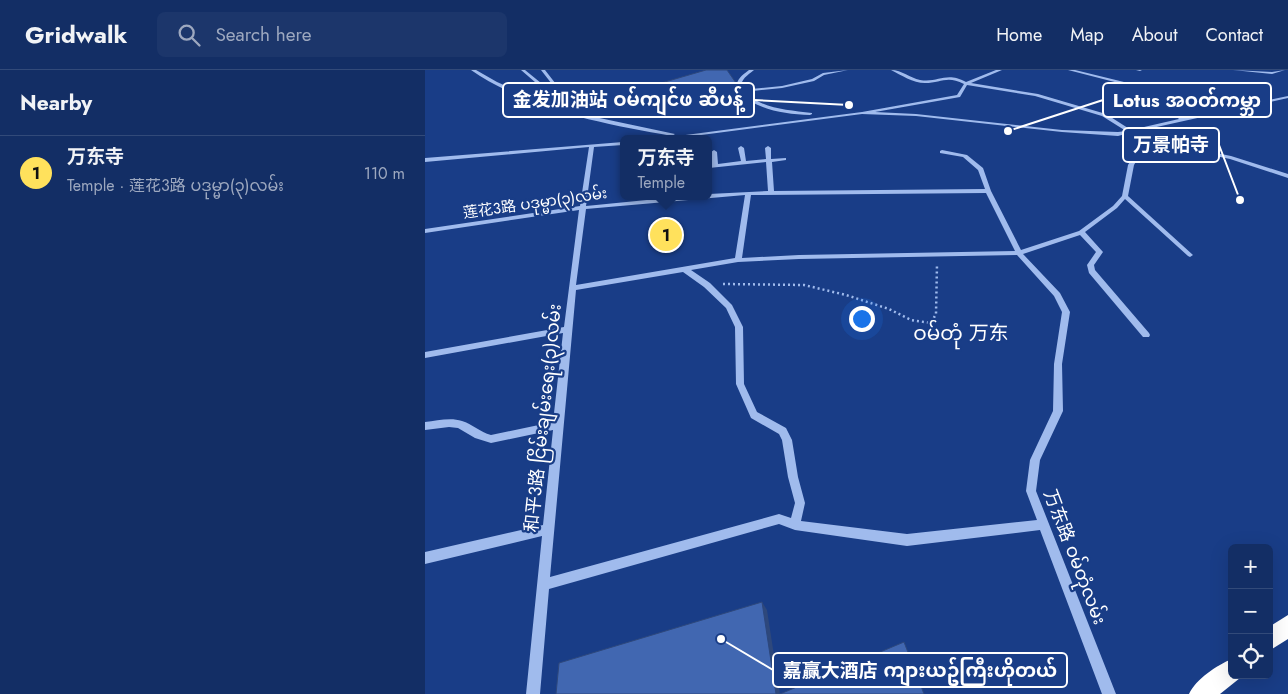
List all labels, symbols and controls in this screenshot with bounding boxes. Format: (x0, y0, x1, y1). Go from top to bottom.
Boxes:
search box (157, 12, 507, 57)
text: Gridwalk (25, 17, 127, 52)
icon: search (175, 21, 203, 49)
text: Search here (215, 21, 311, 48)
text: Home (996, 22, 1042, 48)
text: Map (1070, 22, 1104, 48)
text: About (1132, 22, 1177, 48)
text: Contact (1205, 22, 1263, 48)
callout: 金发加油站 ဝမ်ကျင်ဖ ဆီပန့် (503, 83, 754, 117)
callout: Lotus အဝတ်ကမ္ဘာ (1103, 83, 1271, 117)
text: 金发加油站 ဝမ်ကျင်ဖ ဆီပန့် (513, 86, 746, 116)
text: Lotus အဝတ်ကမ္ဘာ (1113, 87, 1261, 116)
text: Nearby (20, 88, 92, 118)
callout: 万景帕寺 (1123, 128, 1219, 162)
text: 万景帕寺 (1133, 131, 1209, 158)
popup (620, 135, 712, 200)
text: 万东寺 (67, 143, 124, 170)
text: 万东寺 (637, 144, 695, 171)
text: 1 (32, 162, 40, 185)
text: 110 m (364, 162, 405, 185)
text: Temple (637, 171, 685, 194)
text: Temple · 莲花3路 ပဒုမ္မာ(၃)လမ်း (67, 174, 284, 197)
street label: 莲花3路 ပဒုမ္မာ(၃)လမ်း (462, 182, 609, 225)
pin: 1 (650, 216, 682, 254)
street label: 和平3路 ငြိမ်းချမ်းရေး(၃)လမ်း (517, 302, 570, 534)
your location (849, 306, 875, 332)
district label: ဝမ်တုံ 万东 (913, 319, 1009, 350)
street label: 万东路 ဝမ်တုံလမ်း (1035, 486, 1113, 629)
map controls (1228, 544, 1273, 679)
button: + (1228, 544, 1273, 589)
button: − (1228, 589, 1273, 634)
button: locate (1228, 634, 1273, 679)
callout: 嘉赢大酒店 ကျားယဥ်ကြီးဟိုတယ် (773, 653, 1067, 687)
text: 嘉赢大酒店 ကျားယဥ်ကြီးဟိုတယ် (783, 657, 1057, 687)

